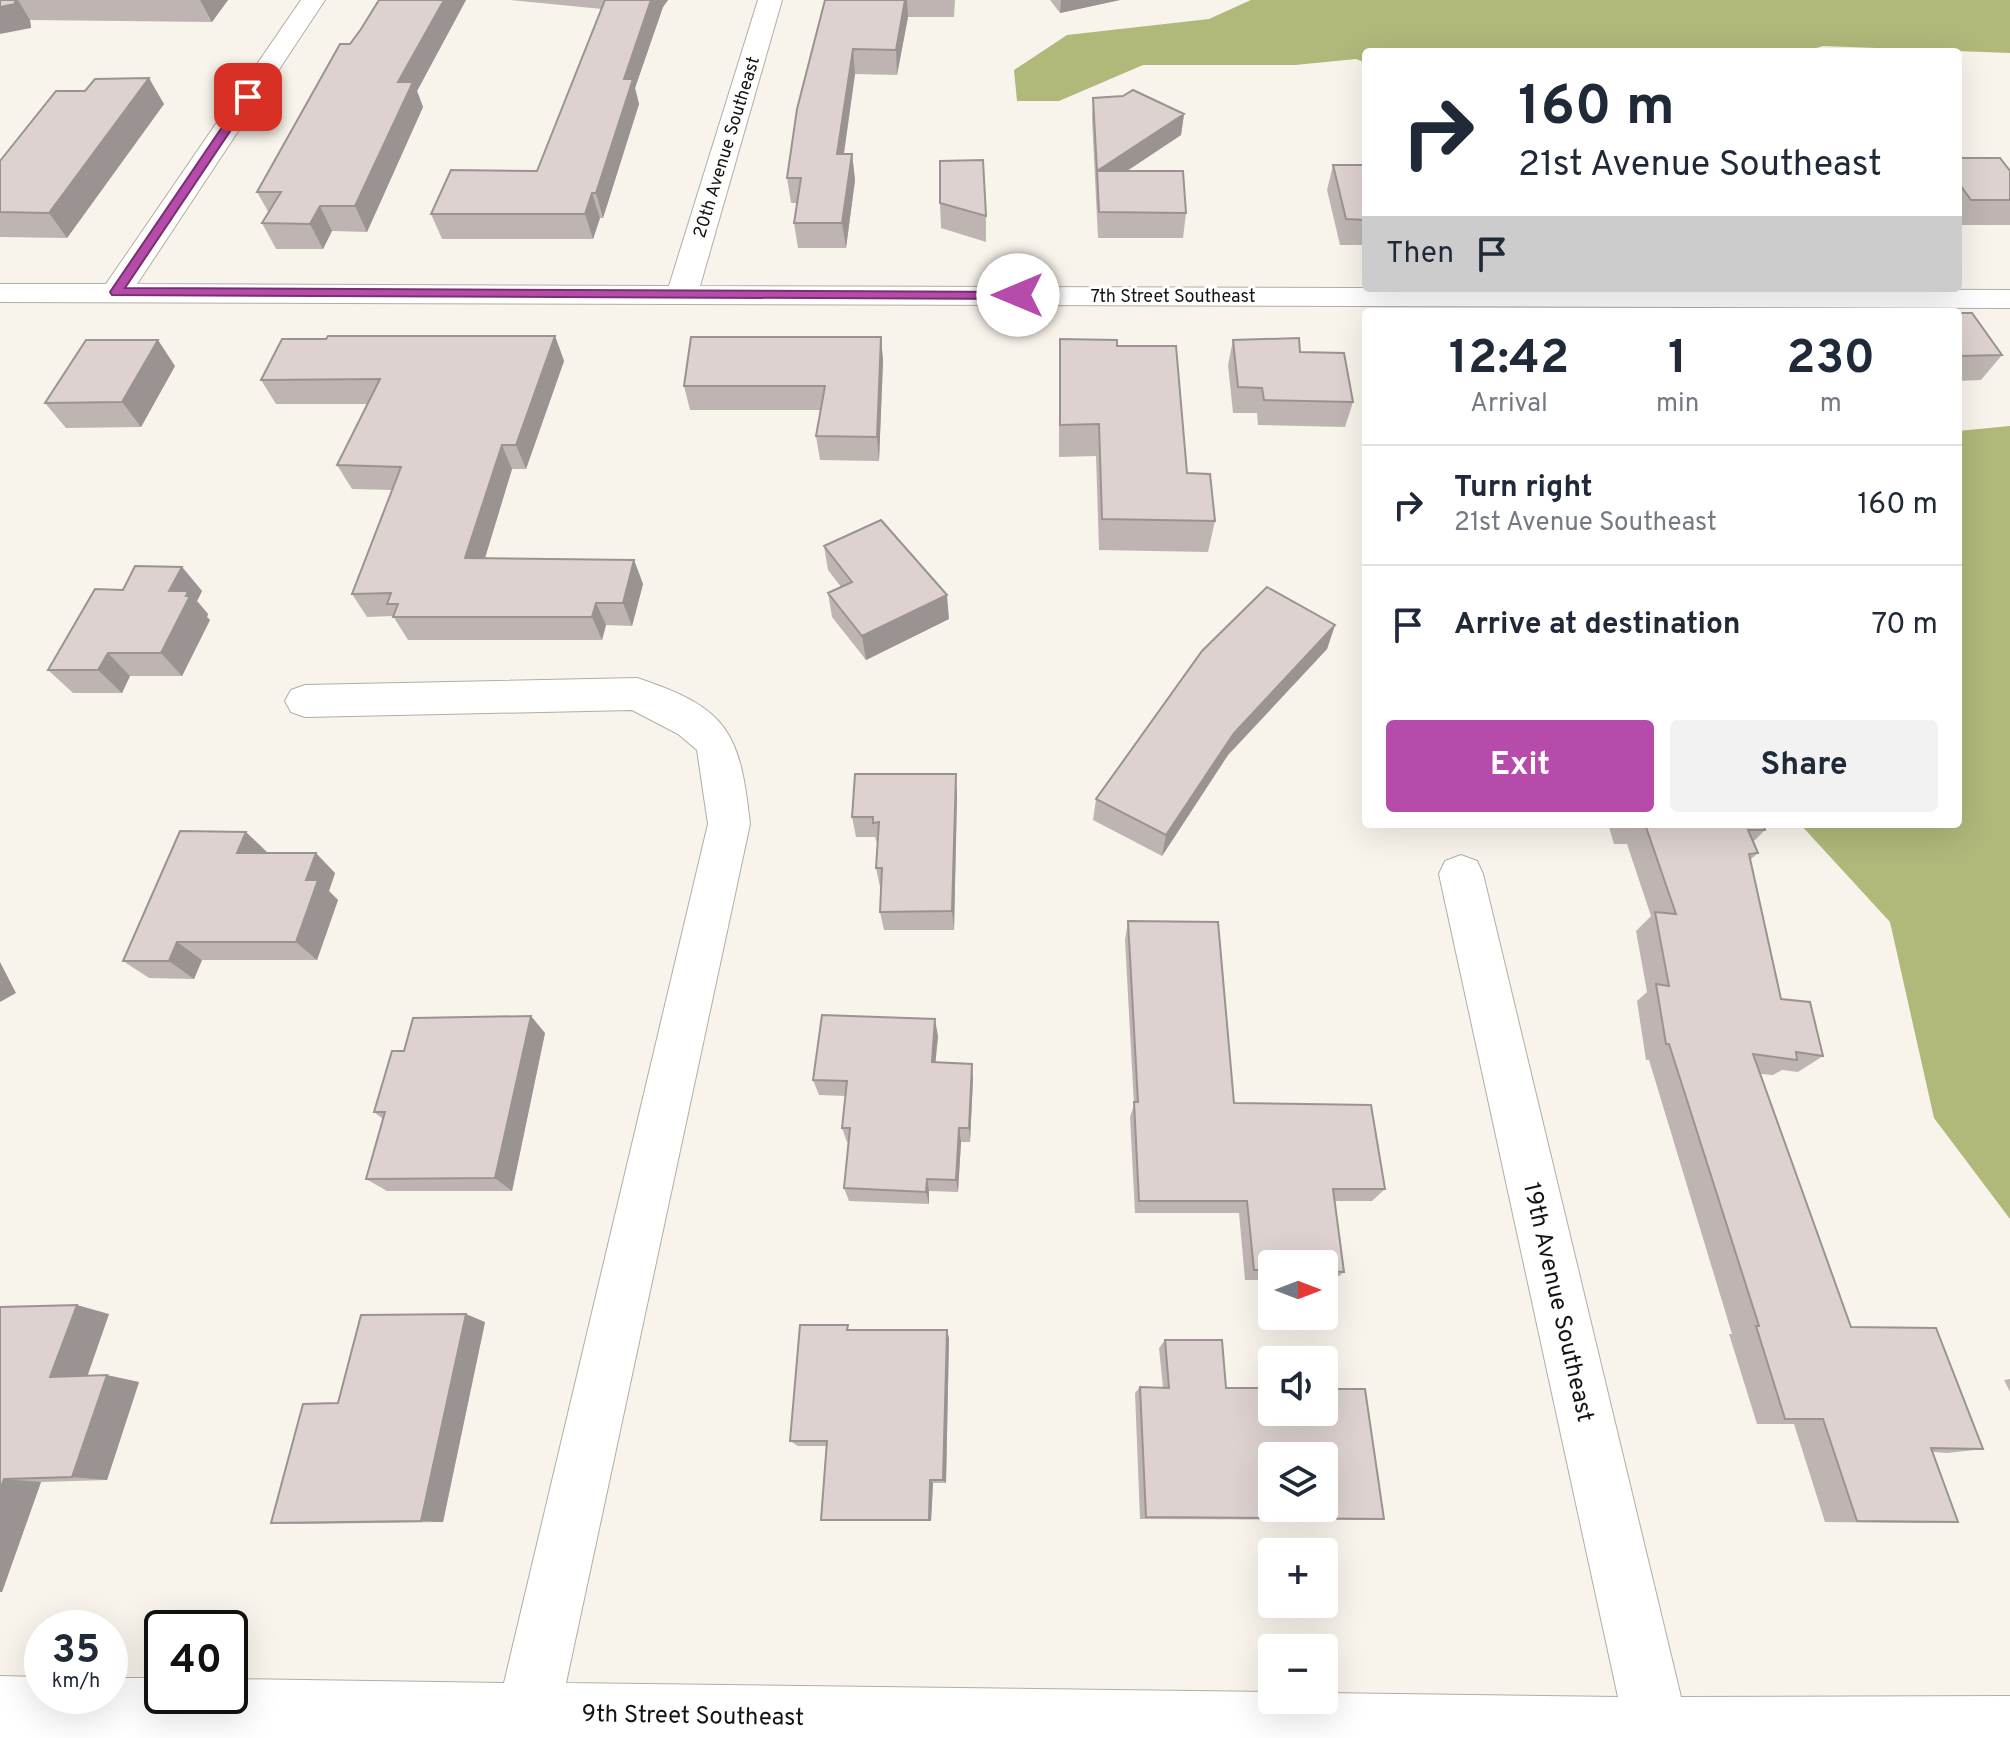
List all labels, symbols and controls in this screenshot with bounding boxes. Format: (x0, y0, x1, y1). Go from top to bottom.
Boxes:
street label: 20th Avenue Southeast (689, 54, 766, 241)
pin (214, 63, 282, 131)
text: 160 m (1518, 74, 1675, 144)
icon: arrive (226, 75, 270, 119)
icon: right (1386, 80, 1490, 184)
text: 21st Avenue Southeast (1518, 143, 1882, 189)
icon: arrive (1470, 232, 1514, 276)
text: Then (1386, 236, 1454, 273)
position arrow (976, 253, 1060, 337)
street label: 7th Street Southeast (1090, 286, 1256, 309)
text: 12:42 (1449, 330, 1569, 390)
text: 1 (1668, 330, 1687, 390)
text: 230 (1786, 330, 1875, 390)
text: Arrival (1470, 388, 1548, 421)
text: min (1656, 388, 1699, 421)
text: m (1820, 388, 1842, 421)
text: Turn right (1454, 470, 1592, 507)
icon: right (1386, 483, 1430, 527)
text: 160 m (1857, 487, 1938, 524)
text: 21st Avenue Southeast (1454, 507, 1717, 540)
icon: arrive (1386, 603, 1430, 647)
text: Arrive at destination (1454, 607, 1740, 644)
text: 70 m (1872, 607, 1938, 644)
button: Exit (1386, 720, 1654, 812)
button: Share (1670, 720, 1938, 812)
street label: 19th Avenue Southeast (1515, 1180, 1599, 1425)
north arrow (1258, 1250, 1338, 1330)
map controls (1258, 1250, 1338, 1714)
button: sound (1258, 1346, 1338, 1426)
button: layers (1258, 1442, 1338, 1522)
button: + (1258, 1538, 1338, 1618)
speed limit sign: 40 (144, 1610, 248, 1714)
text: 35 (52, 1627, 100, 1677)
button: − (1258, 1634, 1338, 1714)
text: km/h (52, 1669, 100, 1695)
street label: 9th Street Southeast (581, 1700, 805, 1734)

